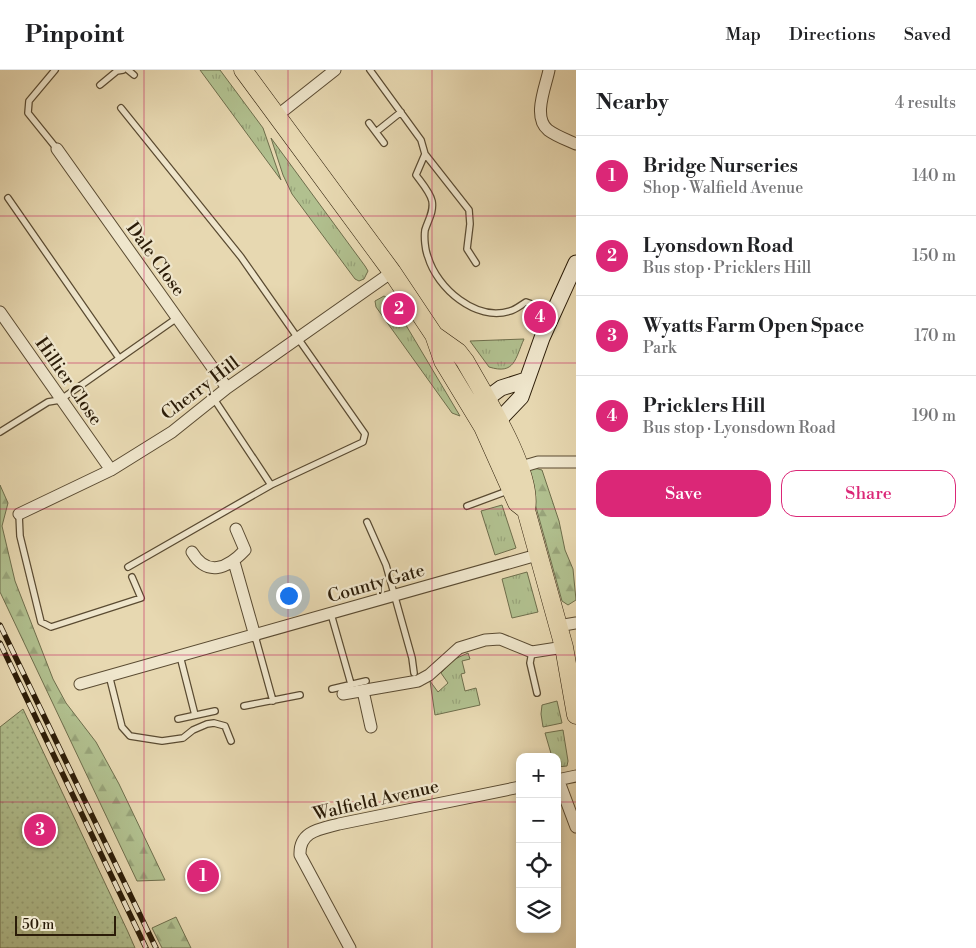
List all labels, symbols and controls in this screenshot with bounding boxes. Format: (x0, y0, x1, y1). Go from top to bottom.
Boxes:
text: Pinpoint (25, 20, 124, 50)
text: Map (725, 23, 761, 46)
text: Directions (789, 23, 876, 46)
text: Saved (904, 23, 951, 46)
text: Nearby (596, 90, 669, 116)
text: 4 results (895, 93, 956, 113)
text: Bridge Nurseries (643, 154, 798, 178)
text: 1 (608, 166, 616, 186)
text: 140 m (912, 166, 956, 186)
text: Shop · Walfield Avenue (643, 178, 803, 198)
street label: Dale Close (121, 218, 190, 301)
text: Lyonsdown Road (643, 234, 794, 258)
text: 2 (607, 246, 617, 266)
text: 150 m (912, 246, 956, 266)
text: Bus stop · Pricklers Hill (643, 258, 811, 278)
pin: 2 (383, 290, 415, 328)
pin: 4 (524, 298, 556, 336)
text: Wyatts Farm Open Space (643, 314, 864, 338)
text: 3 (607, 326, 617, 346)
text: 170 m (914, 326, 956, 346)
street label: Hillier Close (30, 333, 107, 430)
text: Park (643, 338, 676, 358)
street label: Cherry Hill (157, 351, 245, 425)
text: Pricklers Hill (643, 394, 766, 418)
text: 4 (607, 406, 617, 426)
text: 190 m (912, 406, 956, 426)
text: Bus stop · Lyonsdown Road (643, 418, 836, 438)
button: Save (596, 470, 771, 517)
button: Share (781, 470, 956, 517)
street label: County Gate (325, 559, 427, 608)
your location (276, 583, 302, 609)
map controls (516, 753, 561, 933)
button: + (516, 753, 561, 798)
street label: Walfield Avenue (310, 775, 441, 826)
button: − (516, 798, 561, 843)
pin: 3 (24, 811, 56, 849)
button: locate (516, 843, 561, 888)
pin: 1 (187, 857, 219, 895)
button: layers (516, 888, 561, 933)
scale bar (15, 913, 116, 936)
text: 50 m (22, 916, 54, 934)

